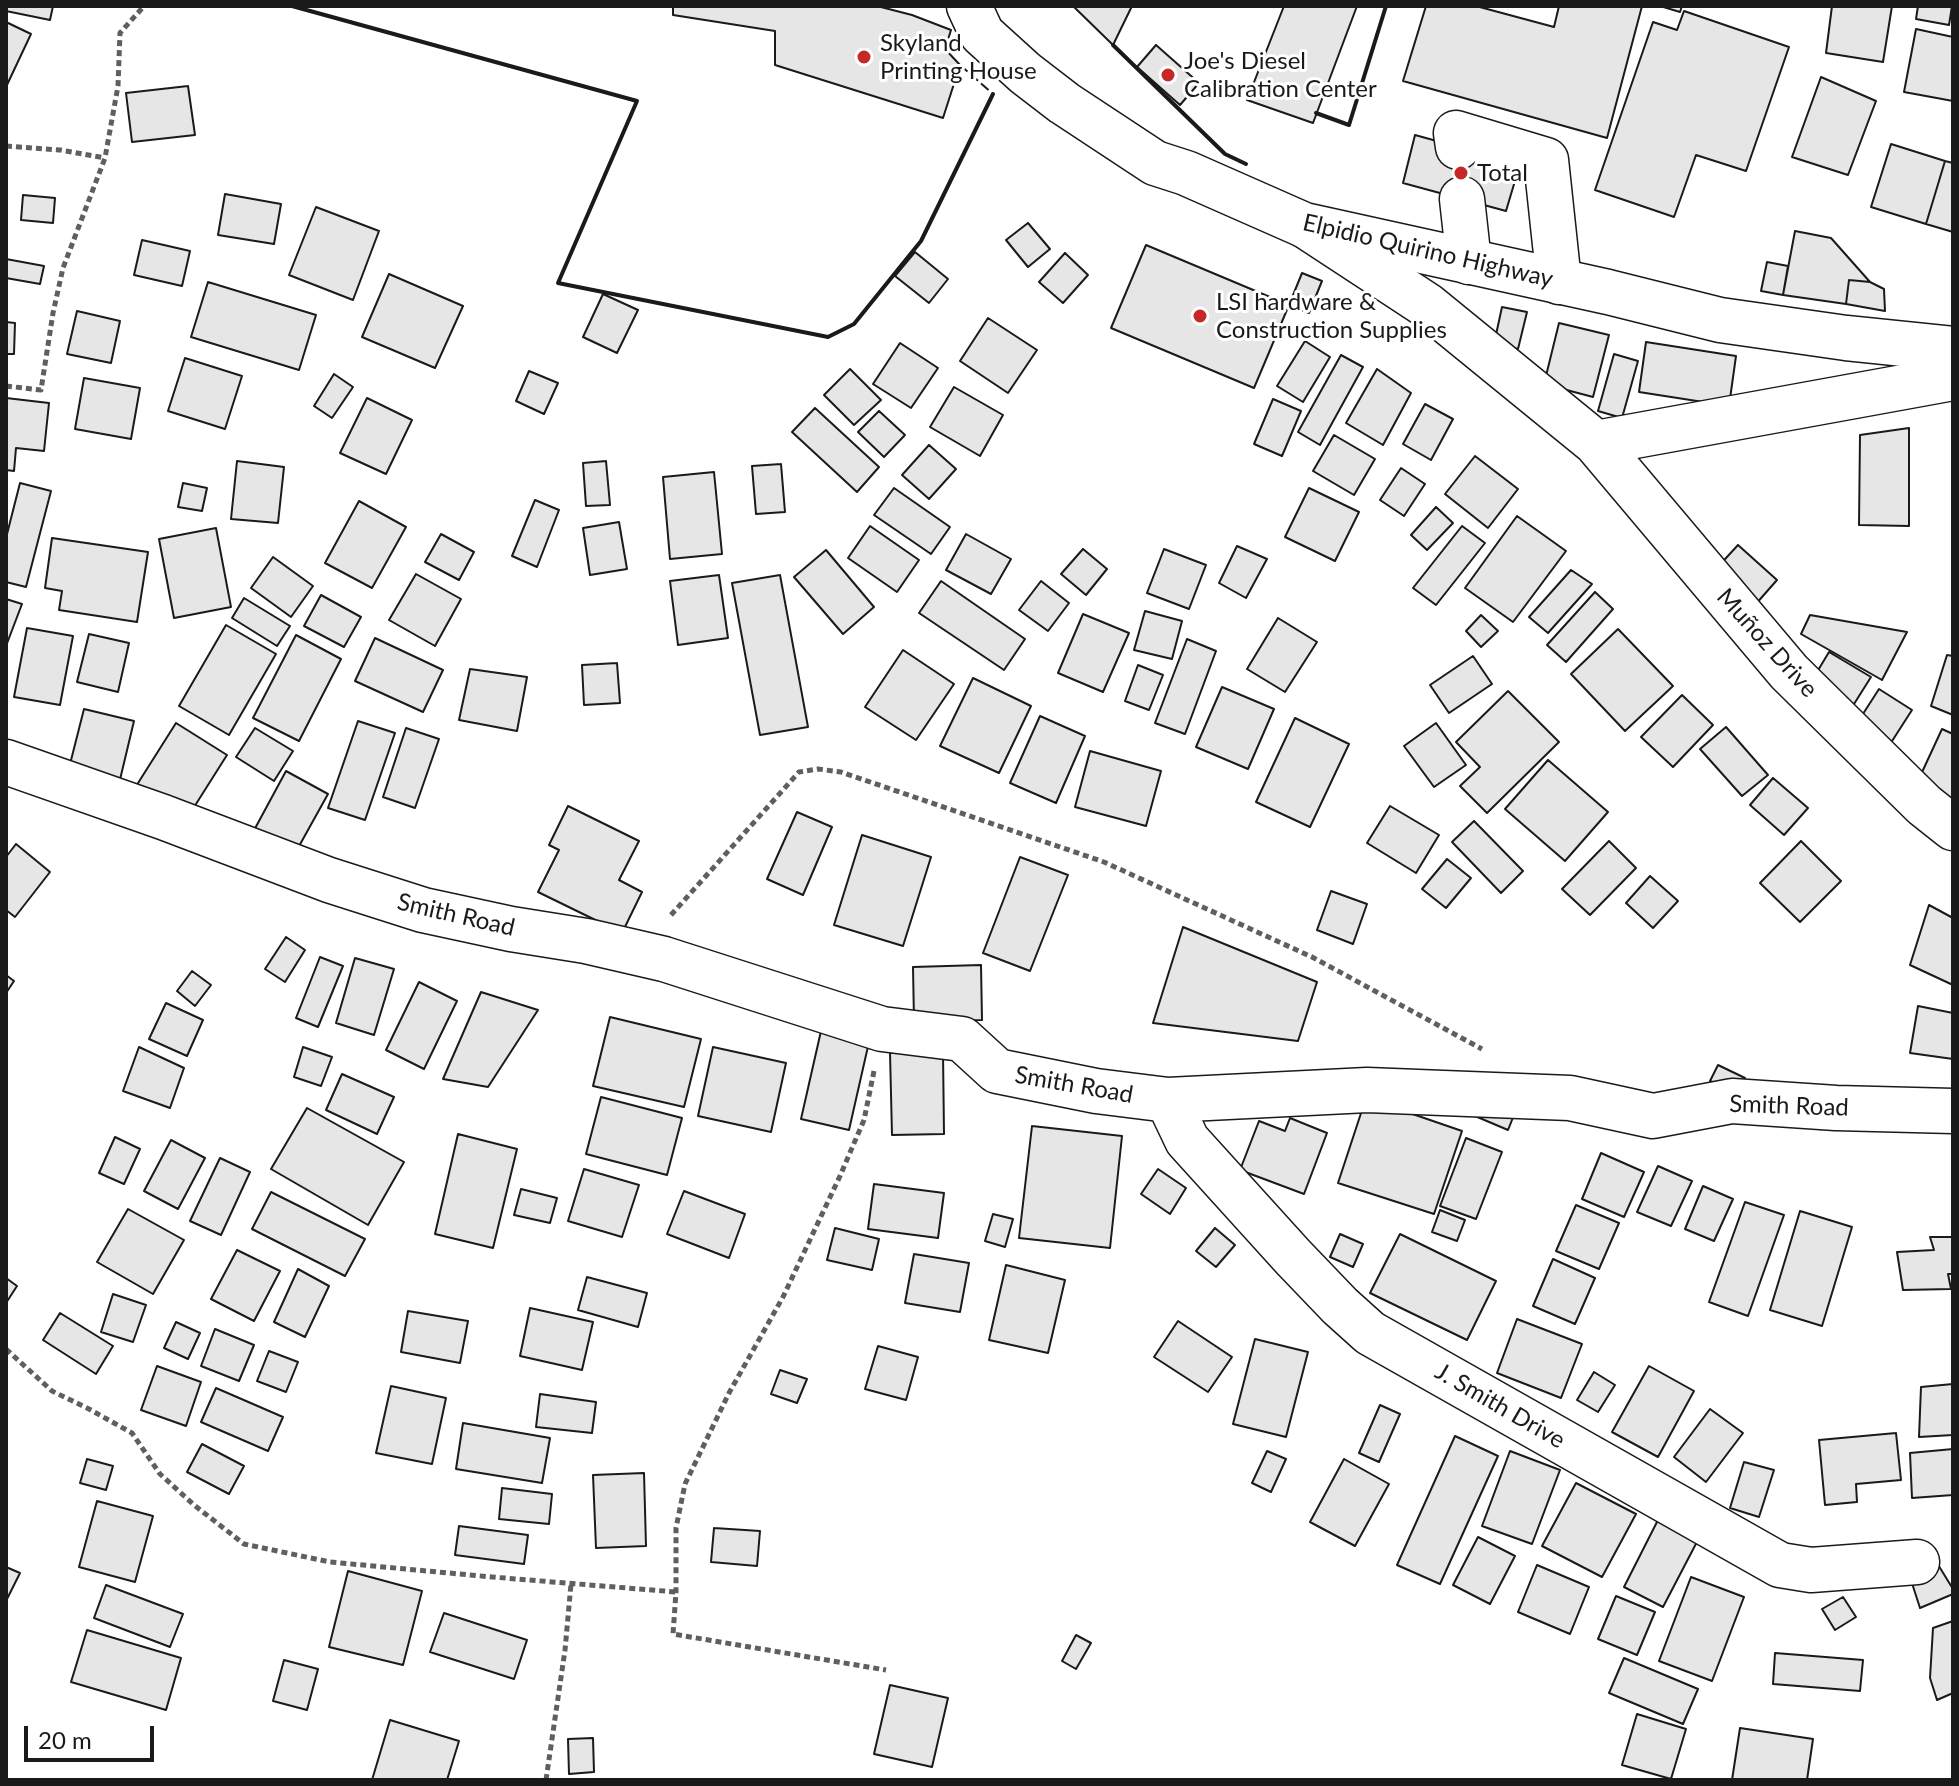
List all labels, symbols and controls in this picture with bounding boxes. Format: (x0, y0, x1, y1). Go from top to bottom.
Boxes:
place label: Skyland Printing House (880, 29, 1037, 85)
place label: Joe's Diesel Calibration Center (1184, 47, 1377, 103)
marker: Skyland Printing House (855, 48, 873, 66)
marker: Joe's Diesel Calibration Center (1159, 66, 1177, 84)
place label: Total (1477, 159, 1528, 187)
marker: Total (1452, 164, 1470, 182)
street label: Elpidio Quirino Highway (1300, 208, 1556, 294)
place label: LSI hardware & Construction Supplies (1216, 288, 1447, 344)
marker: LSI hardware & Construction Supplies (1191, 307, 1209, 325)
street label: Muñoz Drive (1711, 583, 1823, 703)
street label: Smith Road (394, 888, 518, 942)
street label: Smith Road (1013, 1060, 1135, 1110)
street label: Smith Road (1729, 1090, 1849, 1122)
street label: J. Smith Drive (1430, 1357, 1570, 1455)
scale bar (28, 1710, 158, 1760)
text: 20 m (38, 1725, 92, 1754)

